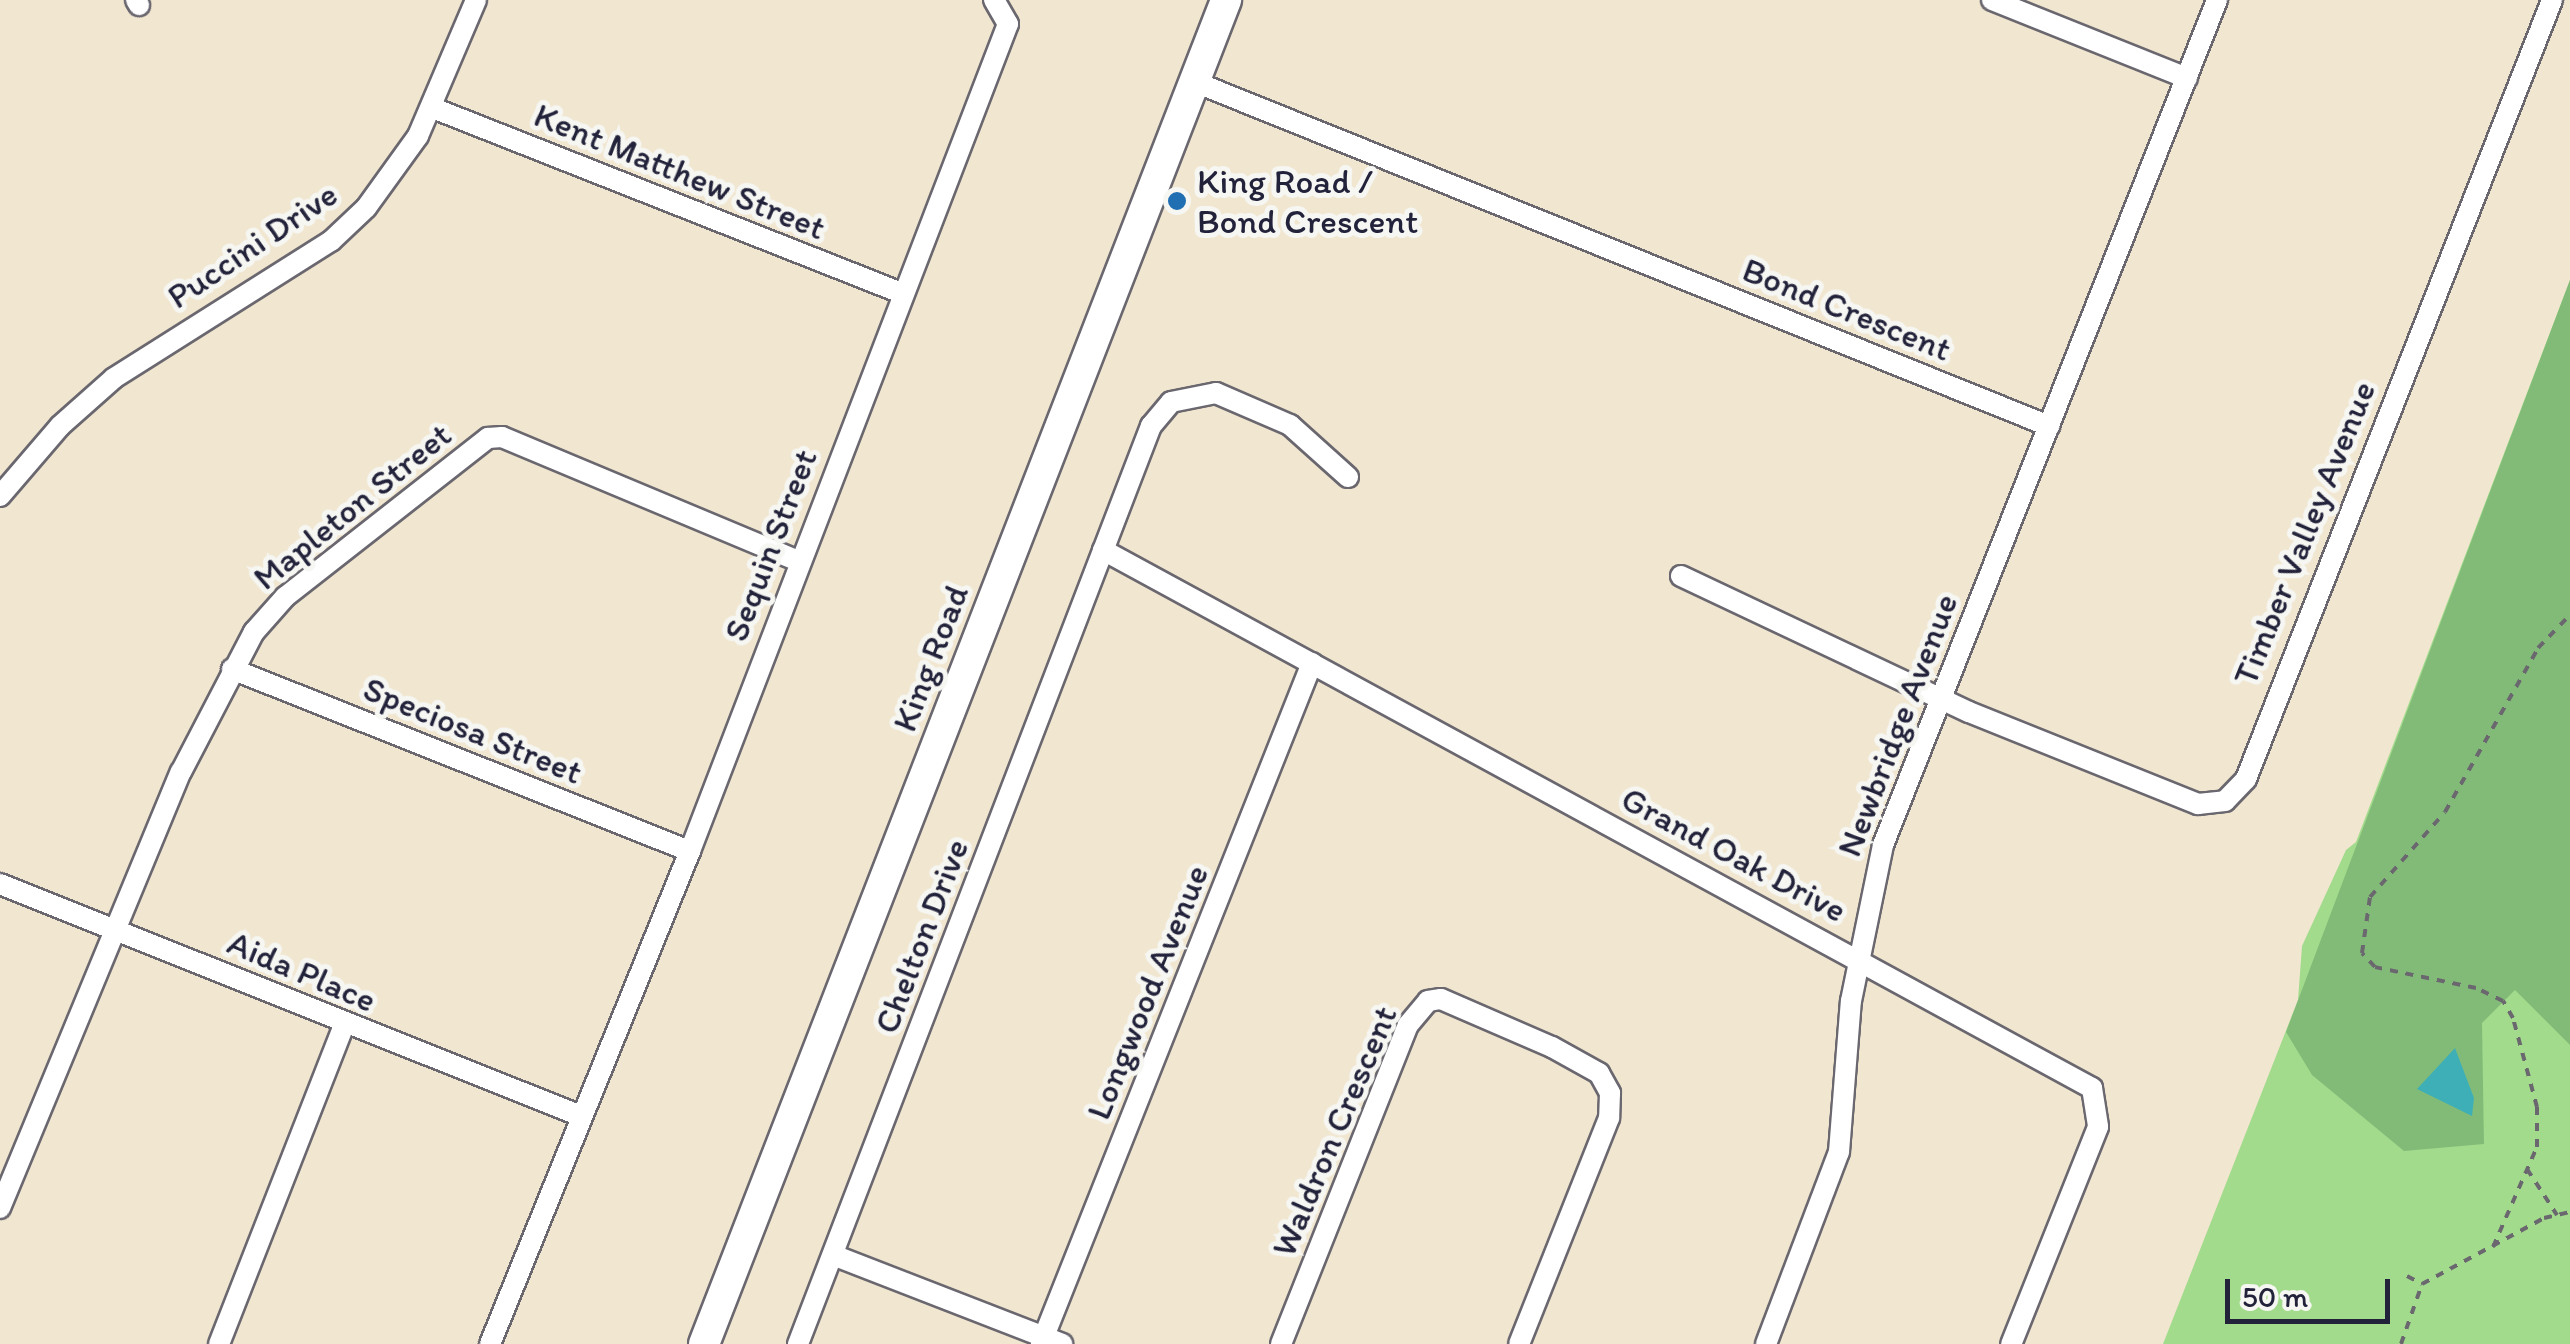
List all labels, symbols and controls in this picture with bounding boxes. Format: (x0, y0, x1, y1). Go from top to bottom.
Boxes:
street label: Kent Matthew Street (528, 93, 832, 249)
place label: King Road / Bond Crescent (1197, 160, 1418, 242)
street label: Puccini Drive (159, 173, 345, 317)
marker: King Road / Bond Crescent (1166, 190, 1188, 212)
street label: Bond Crescent (1737, 248, 1957, 370)
street label: Timber Valley Avenue (2224, 376, 2384, 690)
street label: Mapleton Street (245, 414, 459, 598)
street label: Sequin Street (714, 444, 826, 646)
street label: King Road (883, 579, 977, 737)
street label: Newbridge Avenue (1828, 588, 1966, 862)
street label: Speciosa Street (358, 667, 588, 793)
street label: Grand Oak Drive (1614, 777, 1854, 931)
street label: Chelton Drive (865, 833, 977, 1039)
street label: Longwood Avenue (1077, 859, 1217, 1125)
street label: Aida Place (222, 921, 382, 1021)
street label: Waldron Crescent (1262, 999, 1406, 1263)
scale bar (2230, 1259, 2395, 1321)
text: 50 m (2242, 1278, 2308, 1315)

